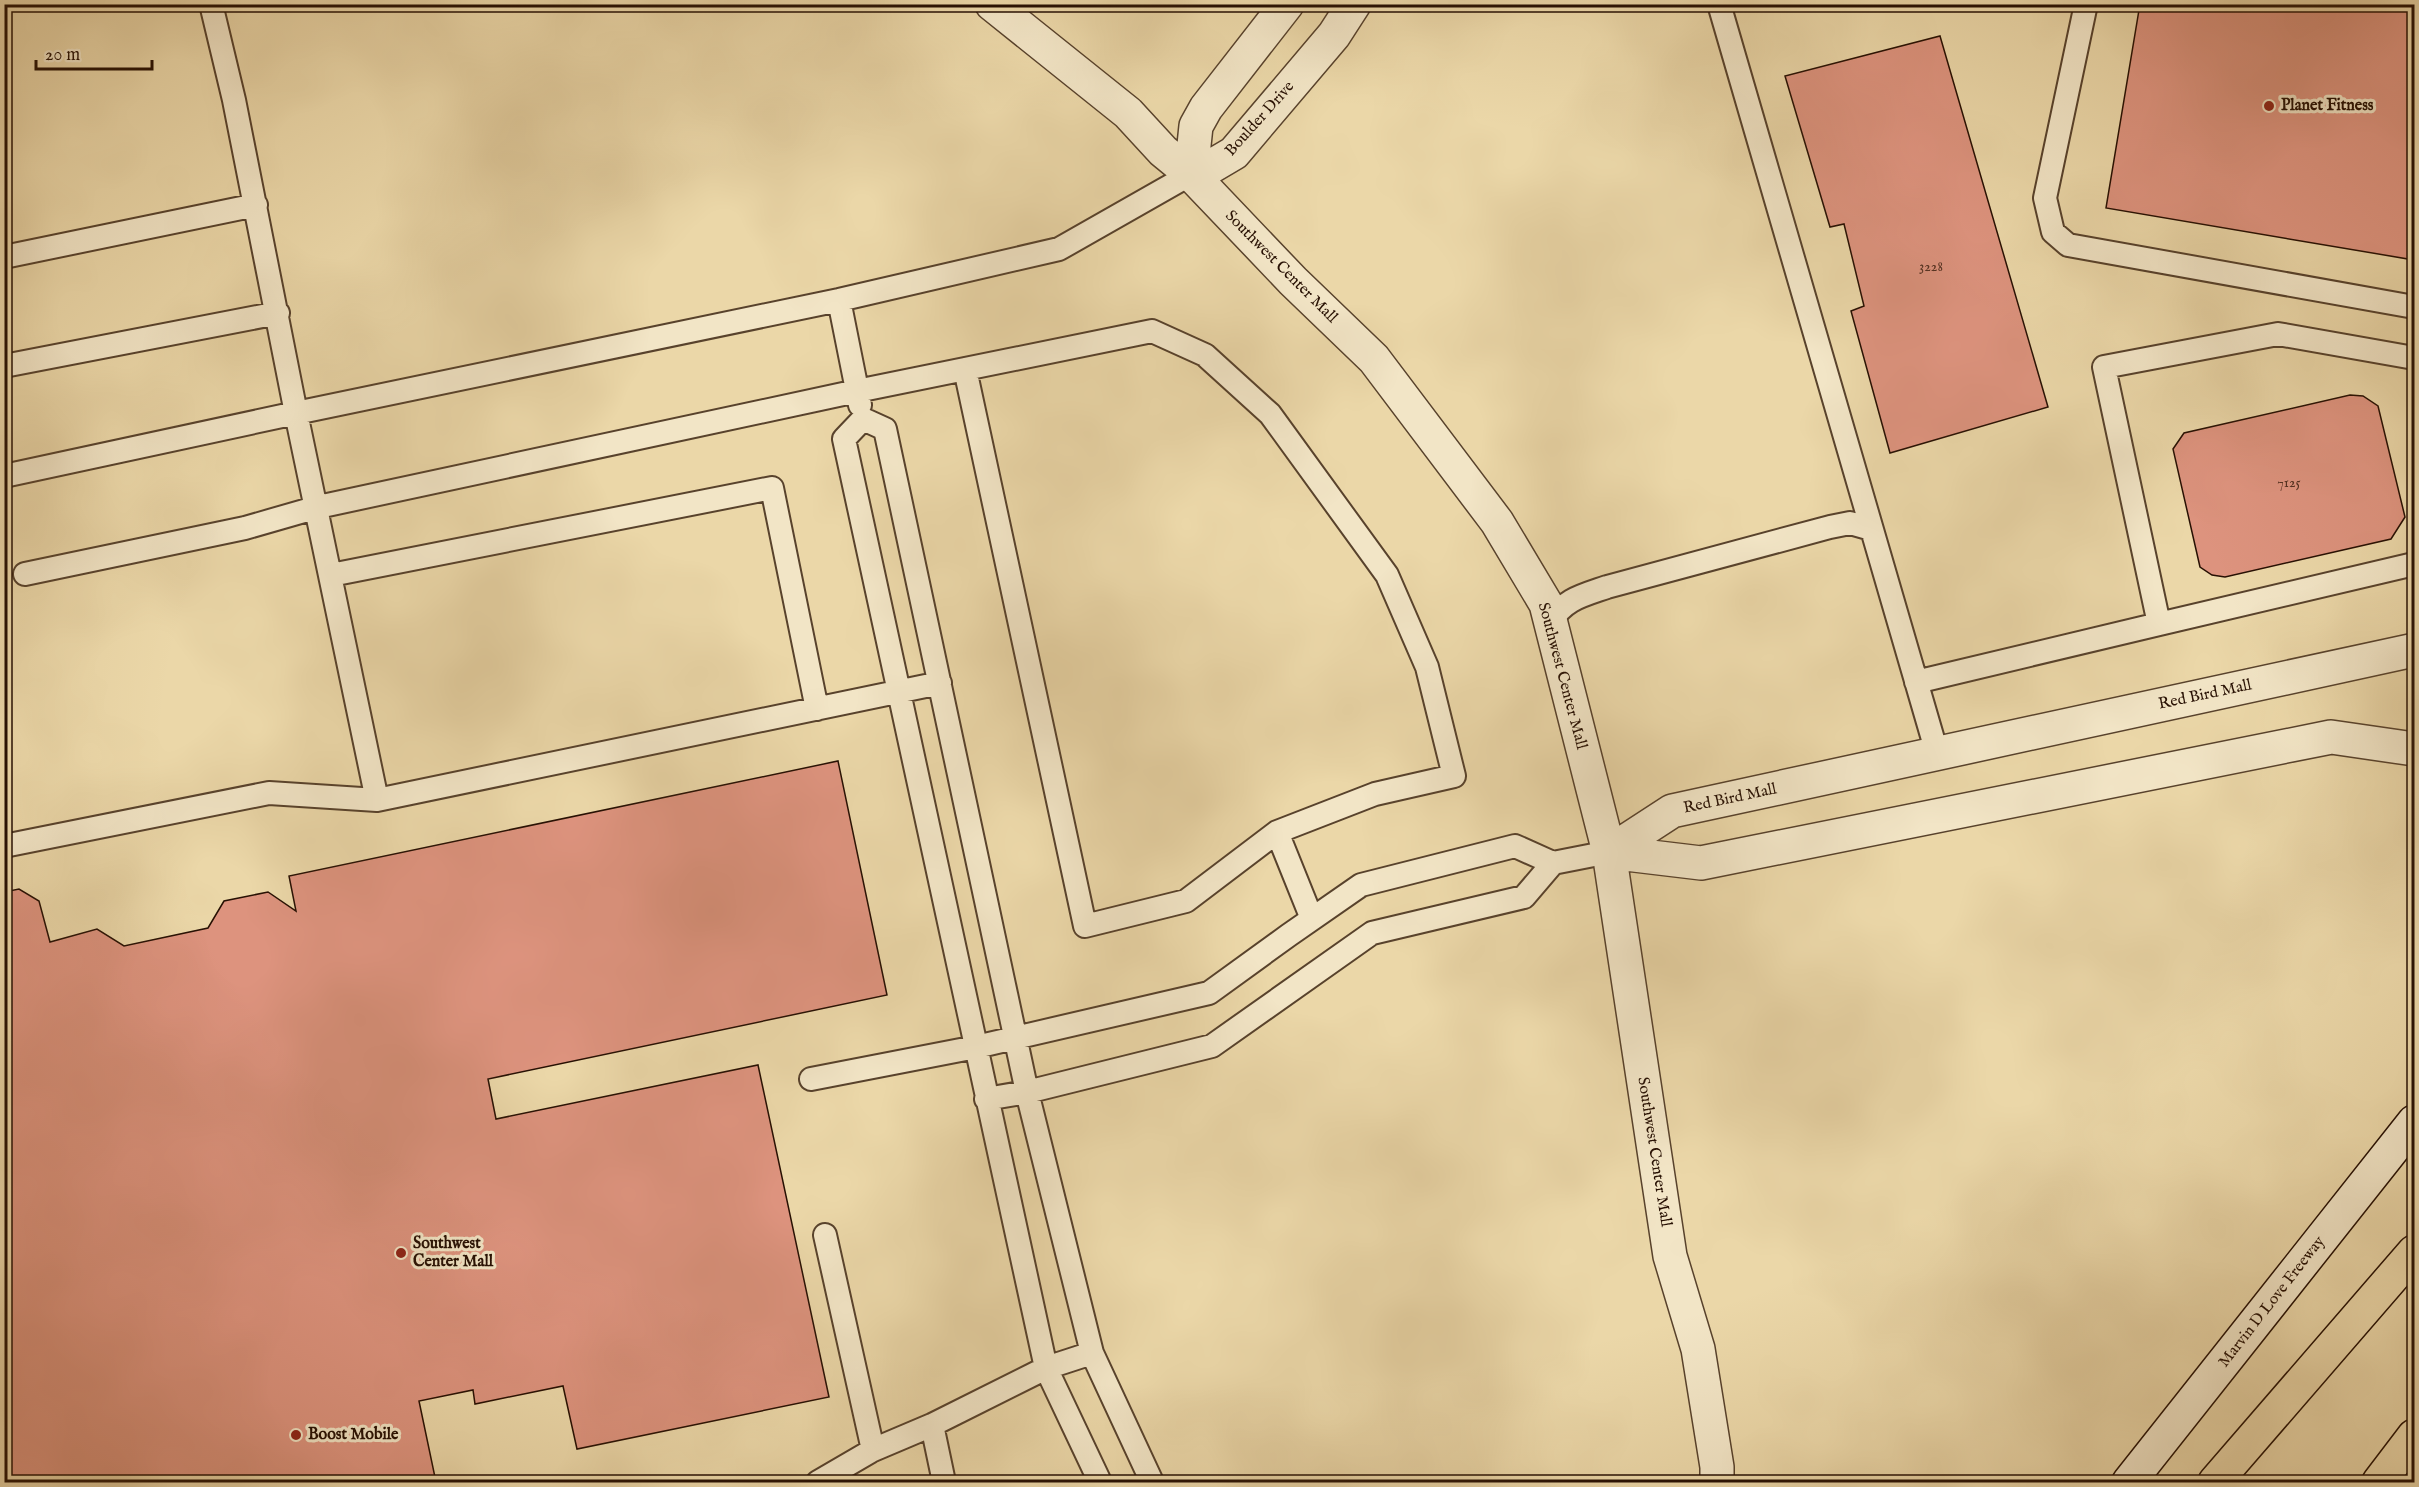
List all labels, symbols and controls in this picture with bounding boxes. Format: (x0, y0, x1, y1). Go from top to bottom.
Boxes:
scale bar (36, 33, 152, 71)
text: 20 m (45, 44, 80, 67)
street label: Boulder Drive (1221, 77, 1299, 161)
place label: Planet Fitness (2281, 96, 2374, 116)
marker: Planet Fitness (2262, 99, 2276, 113)
street label: Southwest Center Mall (1220, 206, 1342, 328)
house number: 3228 (1919, 258, 1943, 276)
house number: 7125 (2277, 474, 2301, 492)
street label: Southwest Center Mall (1533, 600, 1591, 752)
street label: Red Bird Mall (2156, 675, 2254, 715)
street label: Red Bird Mall (1681, 779, 1779, 819)
street label: Southwest Center Mall (1632, 1076, 1676, 1229)
street label: Marvin D Love Freeway (2215, 1232, 2330, 1372)
place label: Southwest Center Mall (413, 1234, 494, 1272)
marker: Southwest Center Mall (394, 1246, 408, 1260)
place label: Boost Mobile (308, 1425, 399, 1445)
marker: Boost Mobile (289, 1428, 303, 1442)

